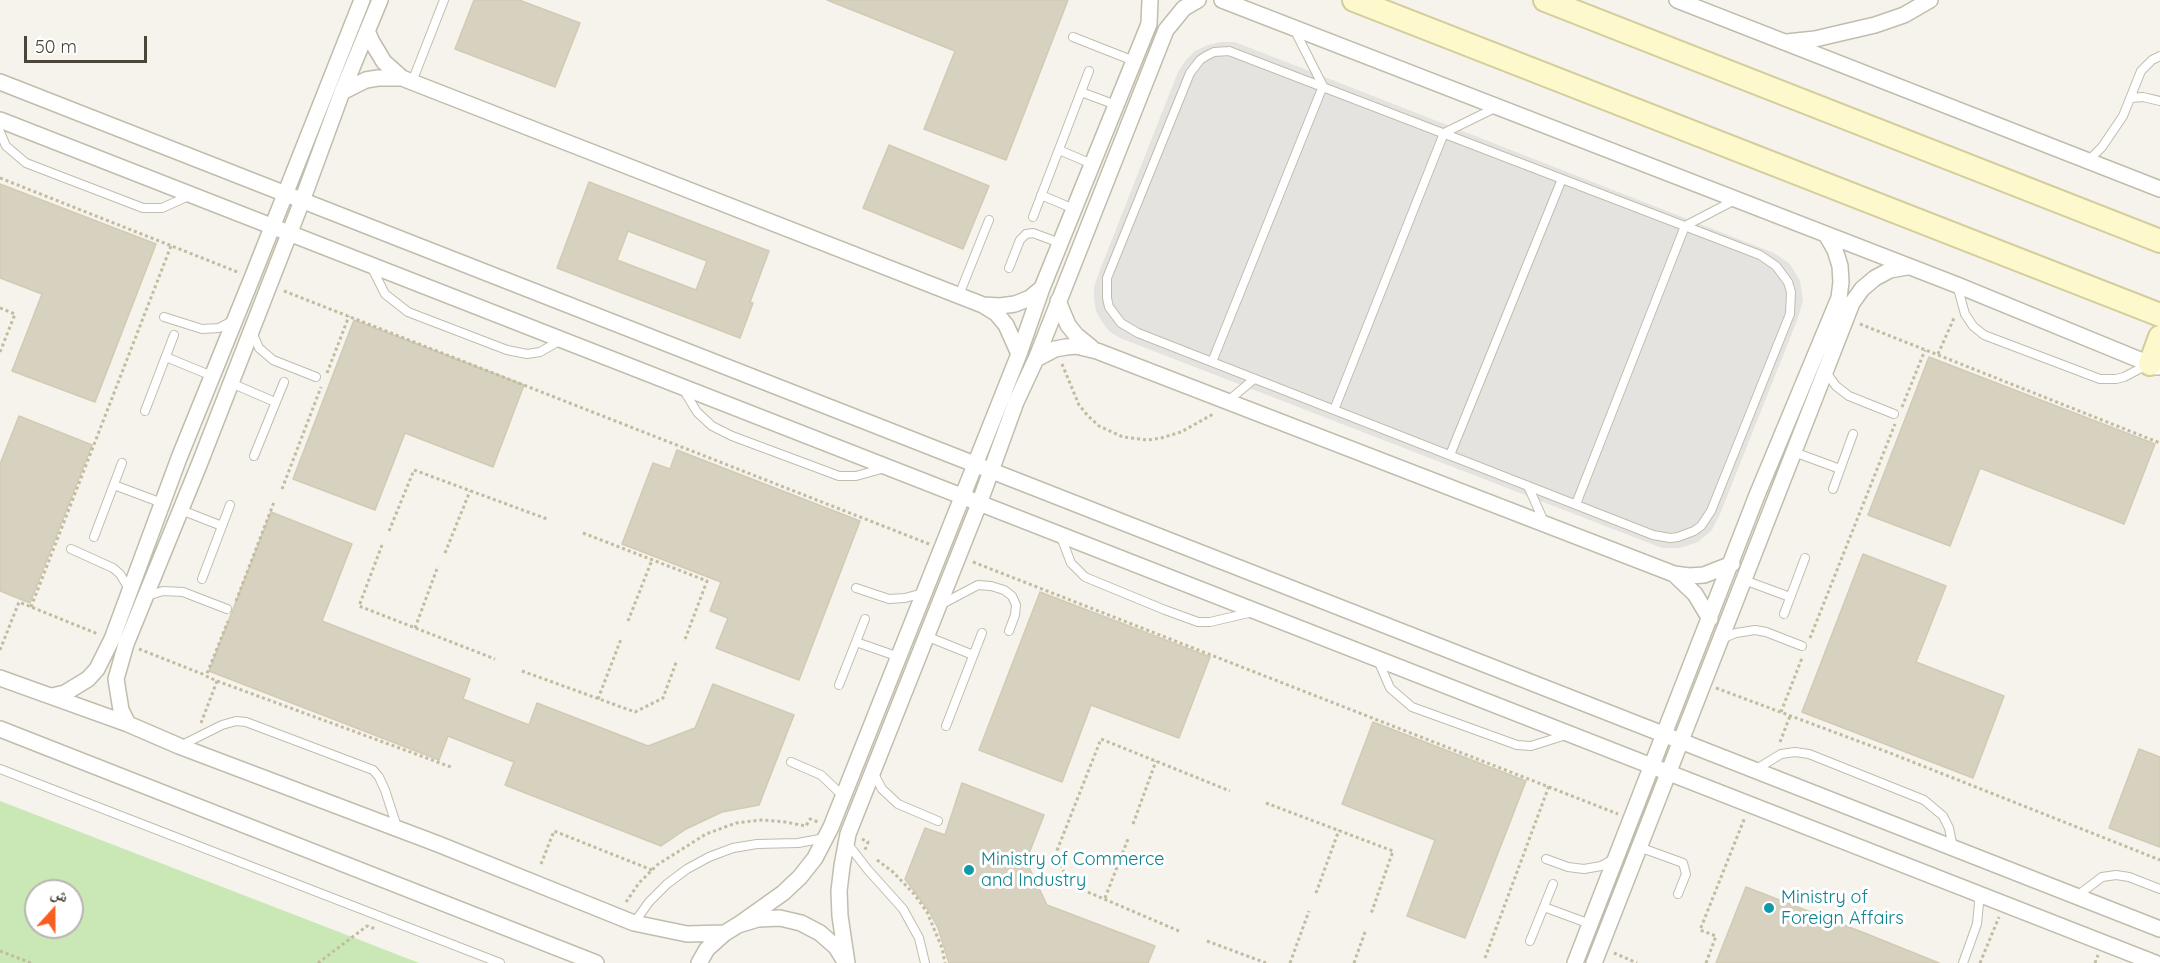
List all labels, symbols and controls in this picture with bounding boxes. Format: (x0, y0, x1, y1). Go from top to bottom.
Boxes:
scale bar (27, 24, 150, 62)
text: 50 m (35, 35, 77, 58)
place label: Ministry of Commerce and Industry (981, 849, 1165, 892)
marker: Ministry of Commerce and Industry (962, 863, 976, 877)
north arrow (24, 879, 84, 939)
text: ش (48, 882, 71, 906)
place label: Ministry of Foreign Affairs (1781, 887, 1904, 930)
marker: Ministry of Foreign Affairs (1762, 901, 1776, 915)

